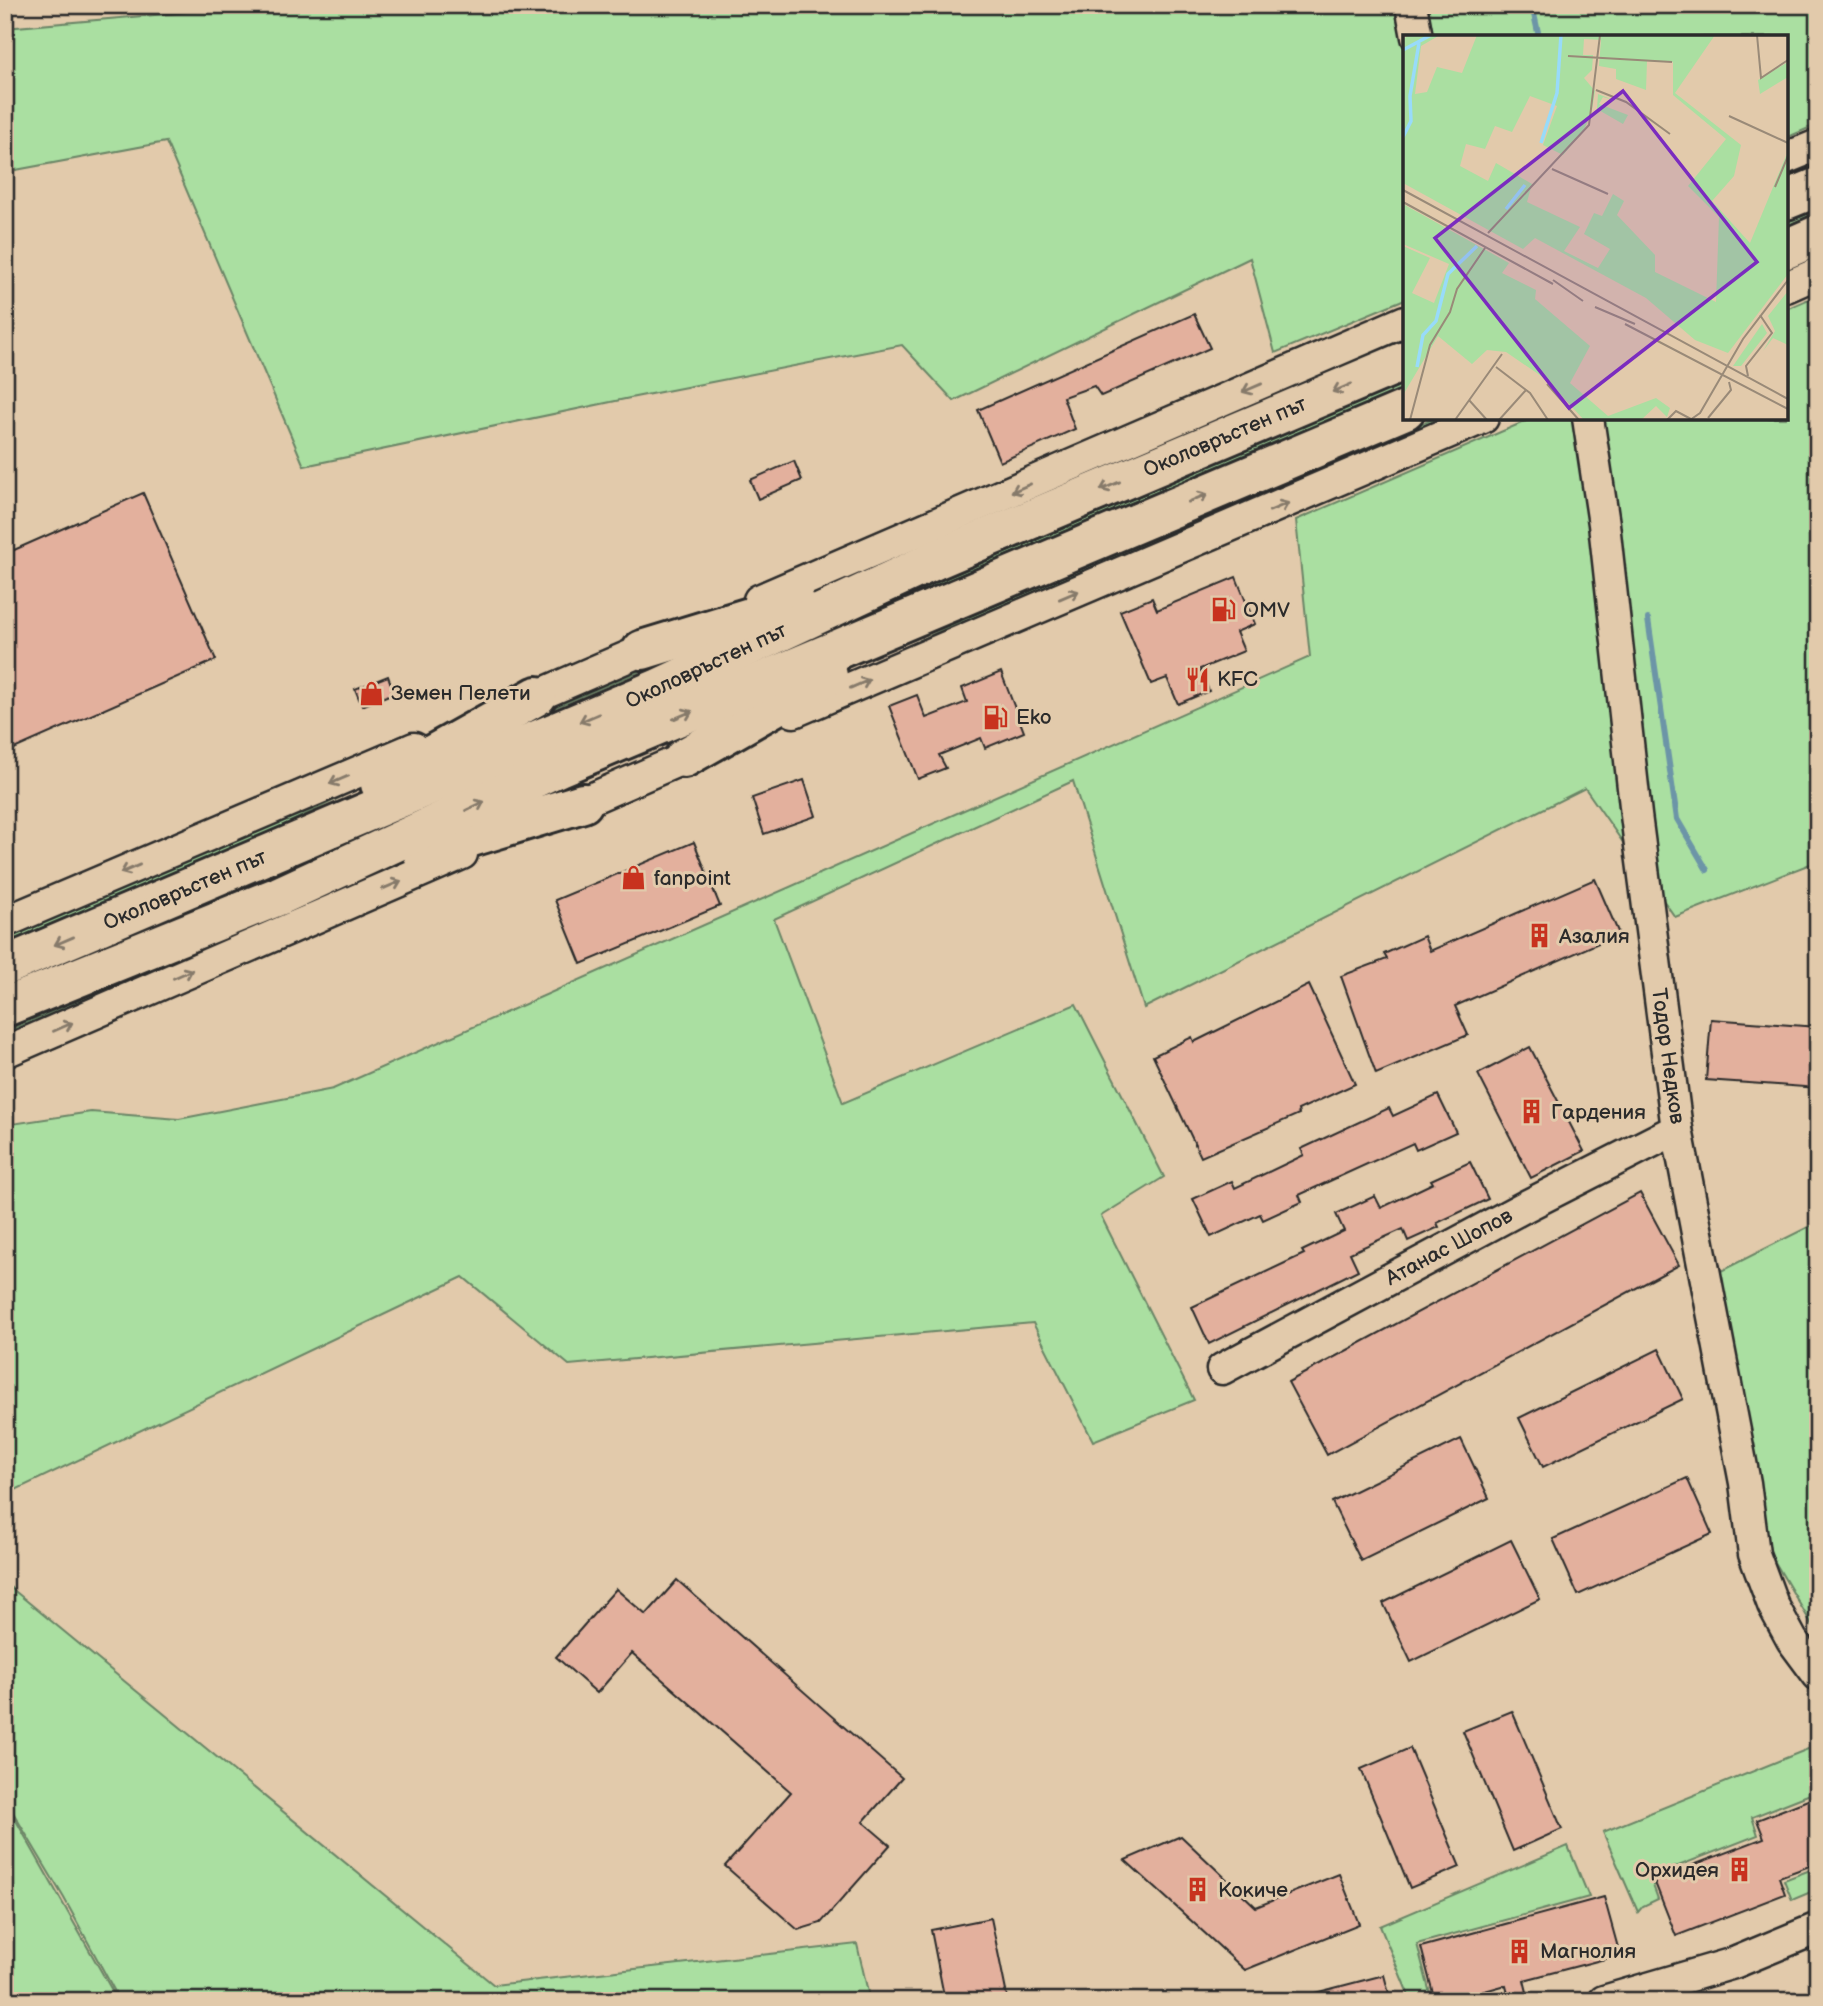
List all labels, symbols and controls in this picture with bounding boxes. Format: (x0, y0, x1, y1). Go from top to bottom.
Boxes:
inset map (1403, 35, 1788, 420)
one-way arrow (1242, 382, 1263, 395)
one-way arrow (1332, 382, 1353, 395)
street label: Околовръстен път (1140, 391, 1311, 483)
one-way arrow (1099, 480, 1121, 493)
one-way arrow (1011, 482, 1032, 495)
one-way arrow (1187, 491, 1209, 504)
one-way arrow (1268, 499, 1289, 512)
one-way arrow (1058, 588, 1080, 601)
fuel station icon: OMV (1209, 596, 1237, 624)
place label: OMV (1243, 598, 1290, 623)
street label: Околовръстен път (621, 618, 791, 714)
restaurant icon: KFC (1183, 665, 1211, 693)
place label: KFC (1217, 667, 1258, 692)
one-way arrow (849, 677, 870, 690)
shop icon: Земен Пелети (357, 679, 385, 707)
place label: Земен Пелети (391, 681, 531, 706)
fuel station icon: Eko (982, 703, 1010, 731)
place label: Eko (1016, 705, 1052, 730)
one-way arrow (672, 708, 693, 721)
one-way arrow (579, 713, 600, 726)
one-way arrow (329, 774, 350, 787)
one-way arrow (464, 799, 485, 812)
street label: Околовръстен път (100, 844, 271, 936)
one-way arrow (119, 863, 141, 876)
shop icon: fanpoint (620, 864, 648, 892)
place label: fanpoint (654, 866, 731, 891)
one-way arrow (381, 877, 402, 890)
building icon: Азалия (1525, 922, 1553, 950)
place label: Азалия (1558, 924, 1630, 949)
one-way arrow (53, 935, 75, 948)
one-way arrow (172, 967, 193, 980)
street label: Тодор Недков (1646, 987, 1690, 1125)
one-way arrow (52, 1020, 73, 1033)
building icon: Гардения (1517, 1098, 1545, 1126)
place label: Гардения (1551, 1100, 1646, 1125)
street label: Атанас Шопов (1380, 1203, 1517, 1291)
building icon: Орхидея (1725, 1856, 1753, 1884)
place label: Орхидея (1635, 1858, 1719, 1883)
building icon: Кокиче (1184, 1876, 1212, 1904)
place label: Кокиче (1218, 1878, 1288, 1903)
building icon: Магнолия (1506, 1937, 1534, 1965)
place label: Магнолия (1540, 1939, 1636, 1964)

